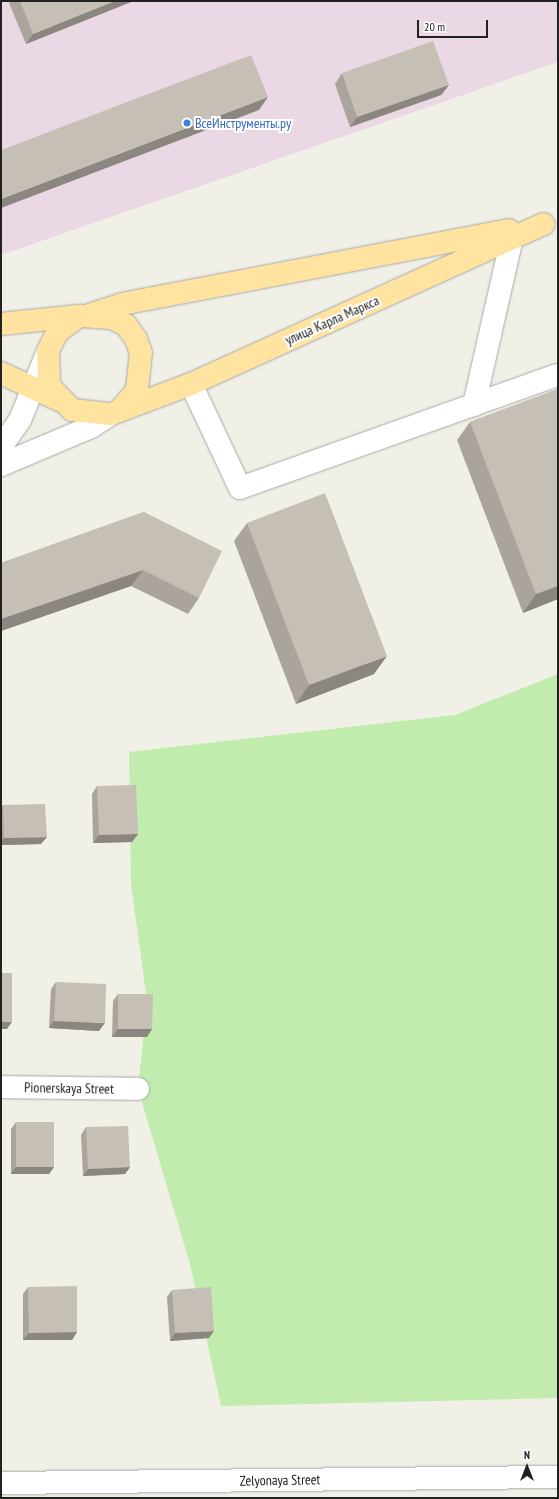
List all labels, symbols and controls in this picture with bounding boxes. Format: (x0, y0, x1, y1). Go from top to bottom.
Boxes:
scale bar (419, 12, 490, 38)
text: 20 m (424, 19, 445, 34)
place label: ВсеИнструменты.ру (195, 115, 291, 131)
marker: ВсеИнструменты.ру (182, 118, 192, 128)
street label: улица Карла Маркса (282, 292, 382, 348)
street label: Pionerskaya Street (24, 1079, 114, 1097)
north arrow (507, 1447, 547, 1487)
text: N (524, 1448, 530, 1462)
street label: Zelyonaya Street (240, 1471, 320, 1489)

